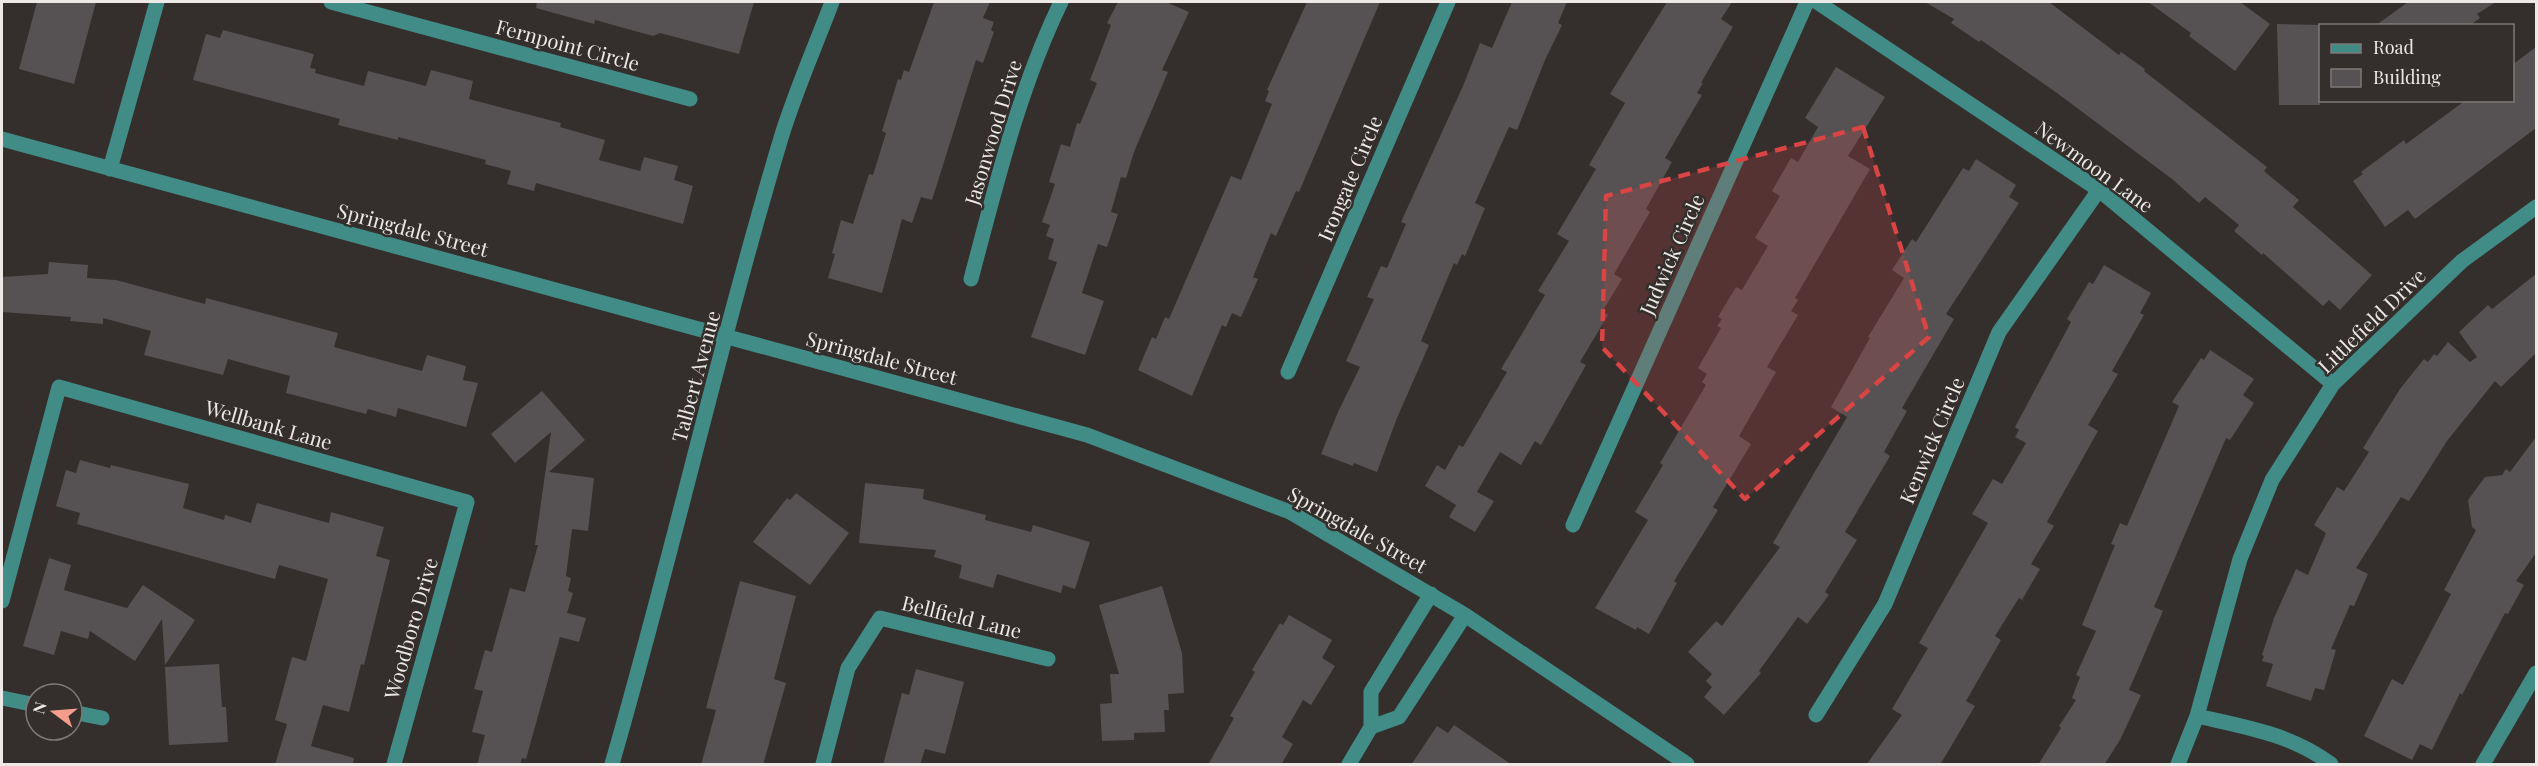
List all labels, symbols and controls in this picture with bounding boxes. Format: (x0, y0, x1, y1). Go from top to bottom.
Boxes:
street label: Fernpoint Circle (493, 12, 643, 76)
legend (2319, 24, 2514, 102)
text: Road (2373, 35, 2414, 59)
street label: Jasonwood Drive (957, 56, 1027, 209)
text: Building (2373, 65, 2441, 89)
street label: Irongate Circle (1310, 111, 1388, 245)
street label: Newmoon Lane (2031, 114, 2159, 218)
street label: Judwick Circle (1632, 189, 1710, 320)
street label: Springdale Street (335, 196, 492, 262)
street label: Littlefield Drive (2311, 262, 2431, 378)
street label: Talbert Avenue (664, 307, 726, 445)
street label: Springdale Street (804, 324, 961, 390)
street label: Kenwick Circle (1892, 373, 1970, 507)
street label: Wellbank Lane (201, 393, 336, 455)
street label: Springdale Street (1284, 480, 1433, 579)
street label: Woodboro Drive (377, 554, 443, 703)
street label: Bellfield Lane (899, 588, 1025, 644)
north arrow (24, 682, 84, 742)
text: N (27, 699, 51, 716)

